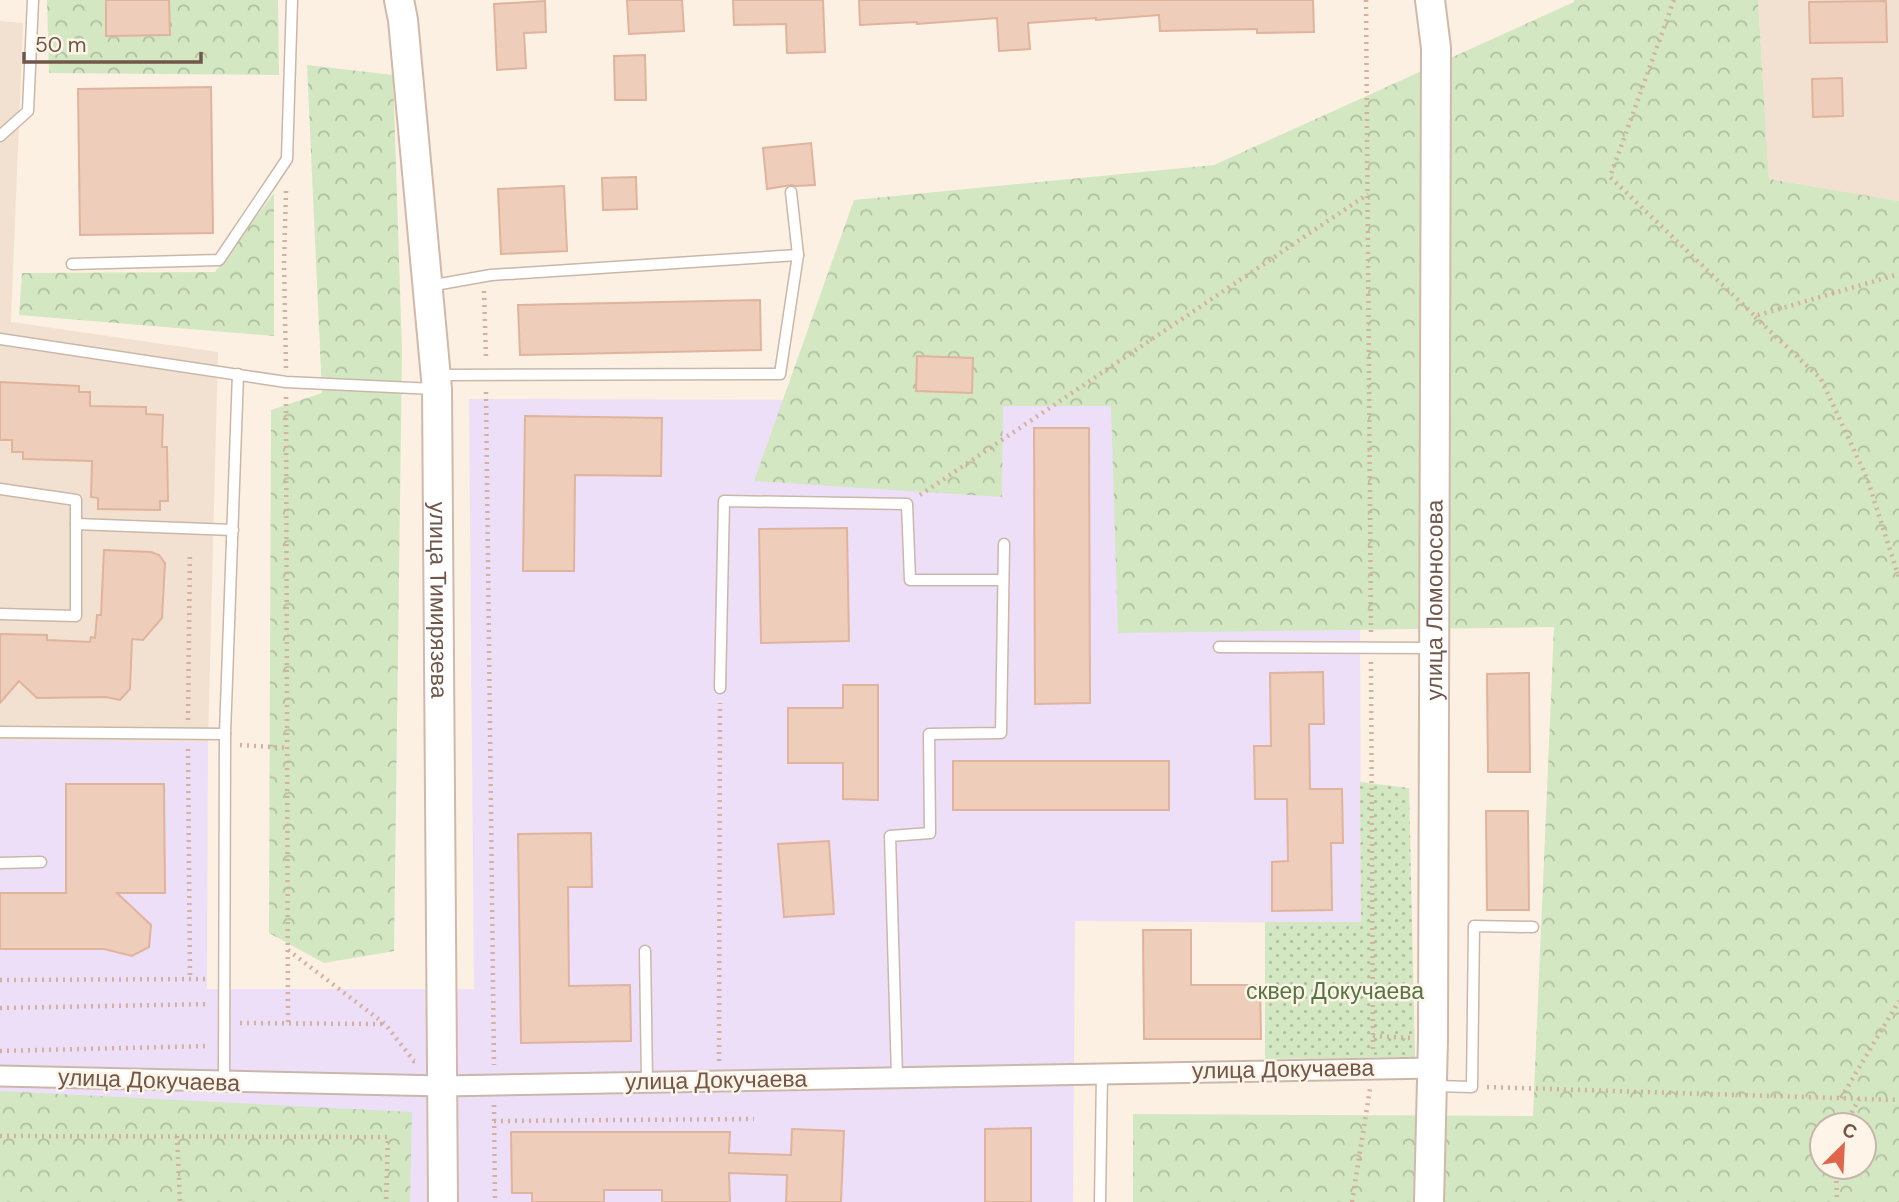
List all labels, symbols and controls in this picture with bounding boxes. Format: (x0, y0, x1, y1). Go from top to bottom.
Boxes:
scale bar (24, 21, 201, 65)
text: 50 m (35, 31, 86, 59)
street label: улица Ломоносова (1419, 499, 1450, 700)
street label: улица Тимирязева (423, 502, 454, 699)
park label: сквер Докучаева (1246, 976, 1424, 1006)
street label: улица Докучаева (1192, 1052, 1375, 1086)
street label: улица Докучаева (57, 1062, 241, 1098)
street label: улица Докучаева (625, 1063, 808, 1097)
north arrow (1808, 1111, 1878, 1181)
text: С (1838, 1117, 1861, 1145)

